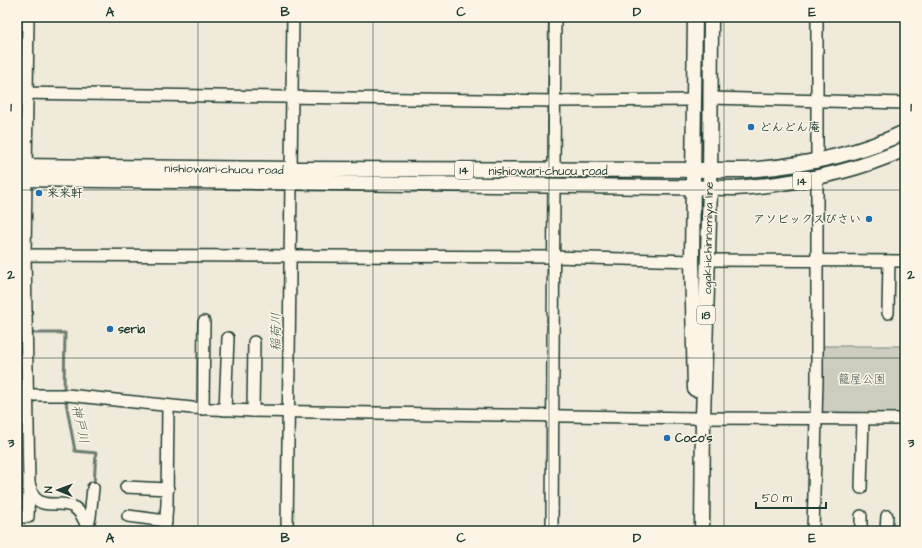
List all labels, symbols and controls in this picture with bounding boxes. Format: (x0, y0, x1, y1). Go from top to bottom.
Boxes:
text: A (106, 3, 115, 21)
text: B (280, 3, 290, 21)
text: C (456, 3, 466, 21)
text: D (633, 3, 642, 21)
text: E (808, 3, 816, 21)
text: 1 (10, 98, 12, 116)
text: 1 (910, 98, 912, 116)
place label: どんどん庵 (759, 119, 820, 136)
marker: どんどん庵 (746, 122, 756, 132)
street label: nishiowari-chuou road (164, 160, 284, 179)
road number: 14 (455, 161, 473, 179)
street label: nishiowari-chuou road (488, 163, 608, 180)
road number: 14 (793, 172, 811, 190)
street label: ogaki-ichinnomiya line (699, 181, 719, 295)
place label: 来来軒 (47, 185, 83, 202)
marker: 来来軒 (34, 188, 44, 198)
place label: アソビックスびさい (753, 211, 861, 228)
marker: アソビックスびさい (864, 214, 874, 224)
text: 2 (6, 266, 15, 284)
text: 2 (906, 266, 915, 284)
road number: 18 (697, 306, 715, 324)
water label: 稲荷川 (267, 312, 285, 352)
place label: seria (118, 321, 146, 338)
marker: seria (105, 324, 115, 334)
park label: 籠屋公園 (838, 371, 886, 388)
water label: 神戸川 (67, 403, 93, 445)
place label: Coco's (675, 430, 713, 447)
marker: Coco's (662, 433, 672, 443)
text: 3 (7, 434, 15, 452)
text: 3 (907, 434, 915, 452)
north arrow (38, 470, 78, 510)
scale bar (756, 484, 826, 510)
text: N (41, 486, 56, 493)
text: 50 m (762, 490, 793, 507)
text: A (106, 529, 115, 547)
text: B (280, 529, 290, 547)
text: C (456, 529, 466, 547)
text: D (633, 529, 642, 547)
text: E (808, 529, 816, 547)

